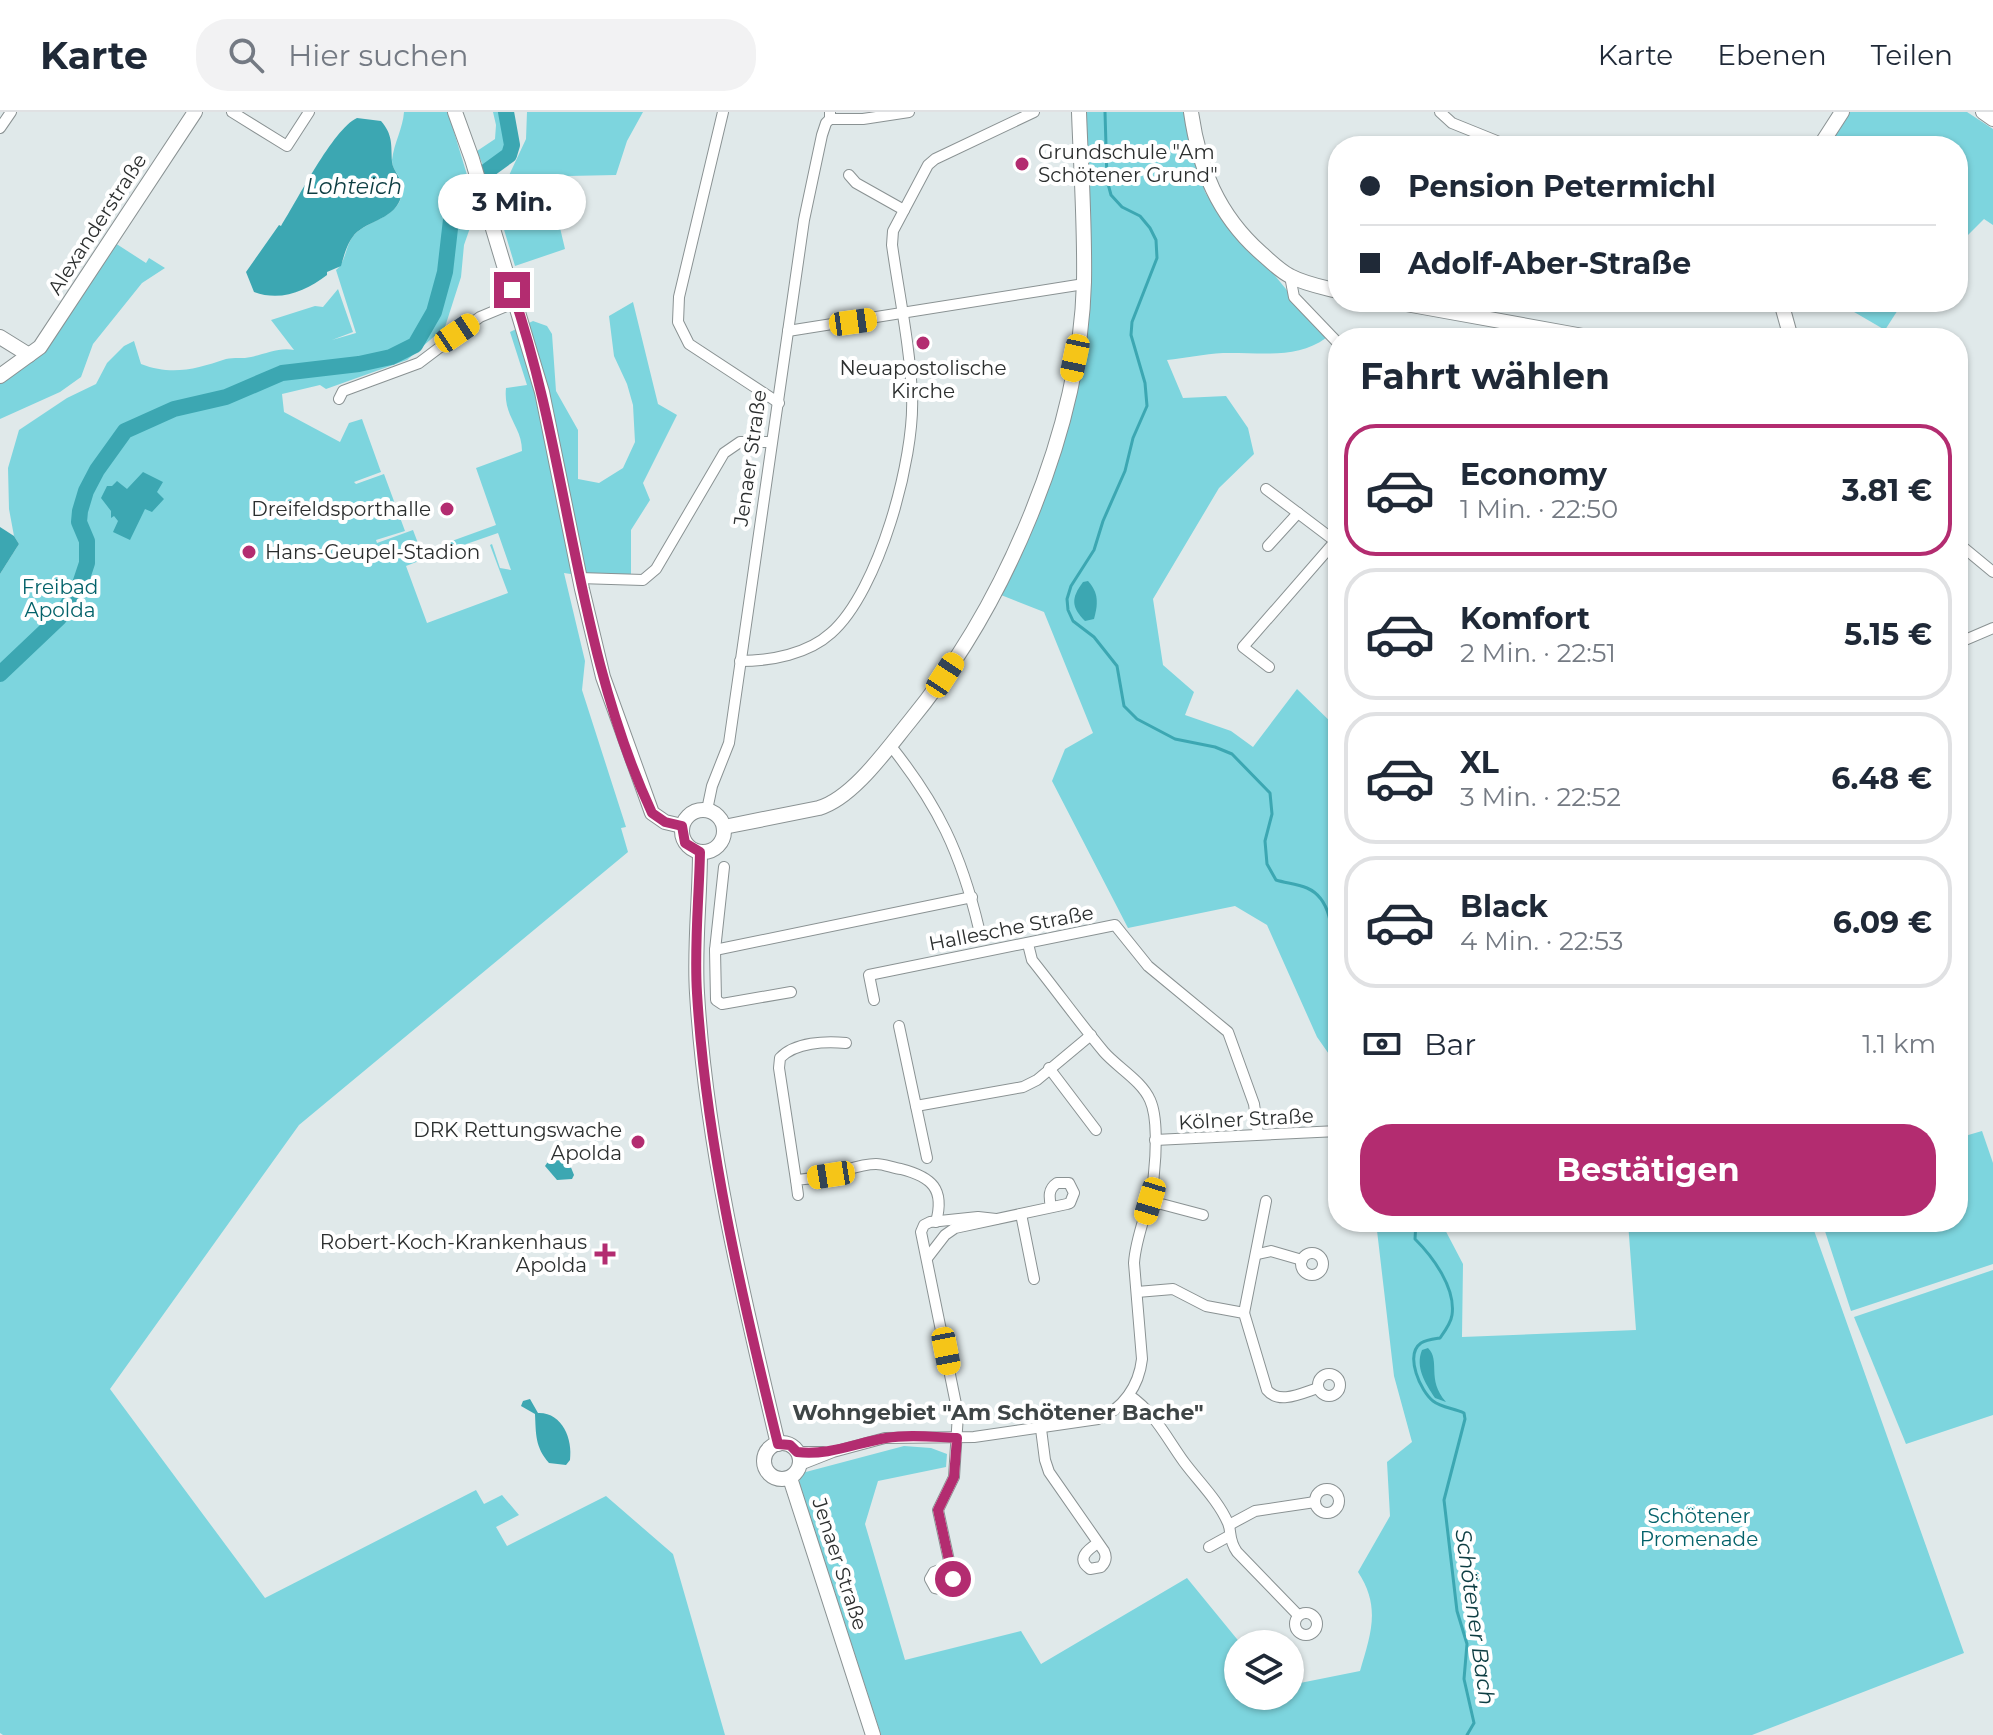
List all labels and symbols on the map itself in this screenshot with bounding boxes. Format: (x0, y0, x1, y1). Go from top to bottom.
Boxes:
place label: Grundschule "Am Schötener Grund" (1038, 140, 1218, 187)
street label: Alexanderstraße (42, 149, 152, 299)
marker: Grundschule "Am Schötener Grund" (1013, 155, 1031, 173)
water label: Lohteich (306, 173, 402, 200)
callout: 3 Min. (438, 174, 586, 230)
route end (494, 272, 530, 308)
car (828, 307, 878, 337)
car (430, 310, 484, 356)
car (1058, 332, 1092, 384)
marker: Neuapostolische Kirche (914, 334, 932, 352)
place label: Neuapostolische Kirche (840, 356, 1006, 403)
street label: Jenaer Straße (728, 388, 771, 529)
place label: Dreifeldsporthalle (251, 497, 431, 521)
marker: Dreifeldsporthalle (438, 500, 456, 518)
place label: Hans-Geupel-Stadion (265, 540, 480, 564)
marker: Hans-Geupel-Stadion (240, 543, 258, 561)
park label: Freibad Apolda (22, 575, 98, 622)
car (922, 648, 968, 702)
street label: Hallesche Straße (927, 900, 1095, 956)
street label: Kölner Straße (1178, 1103, 1314, 1135)
place label: DRK Rettungswache Apolda (413, 1118, 622, 1165)
marker: DRK Rettungswache Apolda (629, 1133, 647, 1151)
car (805, 1159, 857, 1191)
car (1132, 1175, 1168, 1227)
place label: Robert-Koch-Krankenhaus Apolda (320, 1230, 587, 1277)
marker: Robert-Koch-Krankenhaus Apolda (594, 1243, 616, 1265)
car (930, 1325, 962, 1377)
district label: Wohngebiet "Am Schötener Bache" (792, 1399, 1204, 1426)
street label: Jenaer Straße (807, 1494, 873, 1633)
park label: Schötener Promenade (1640, 1504, 1758, 1551)
water label: Schötener Bach (1449, 1527, 1501, 1707)
route start (935, 1561, 971, 1597)

